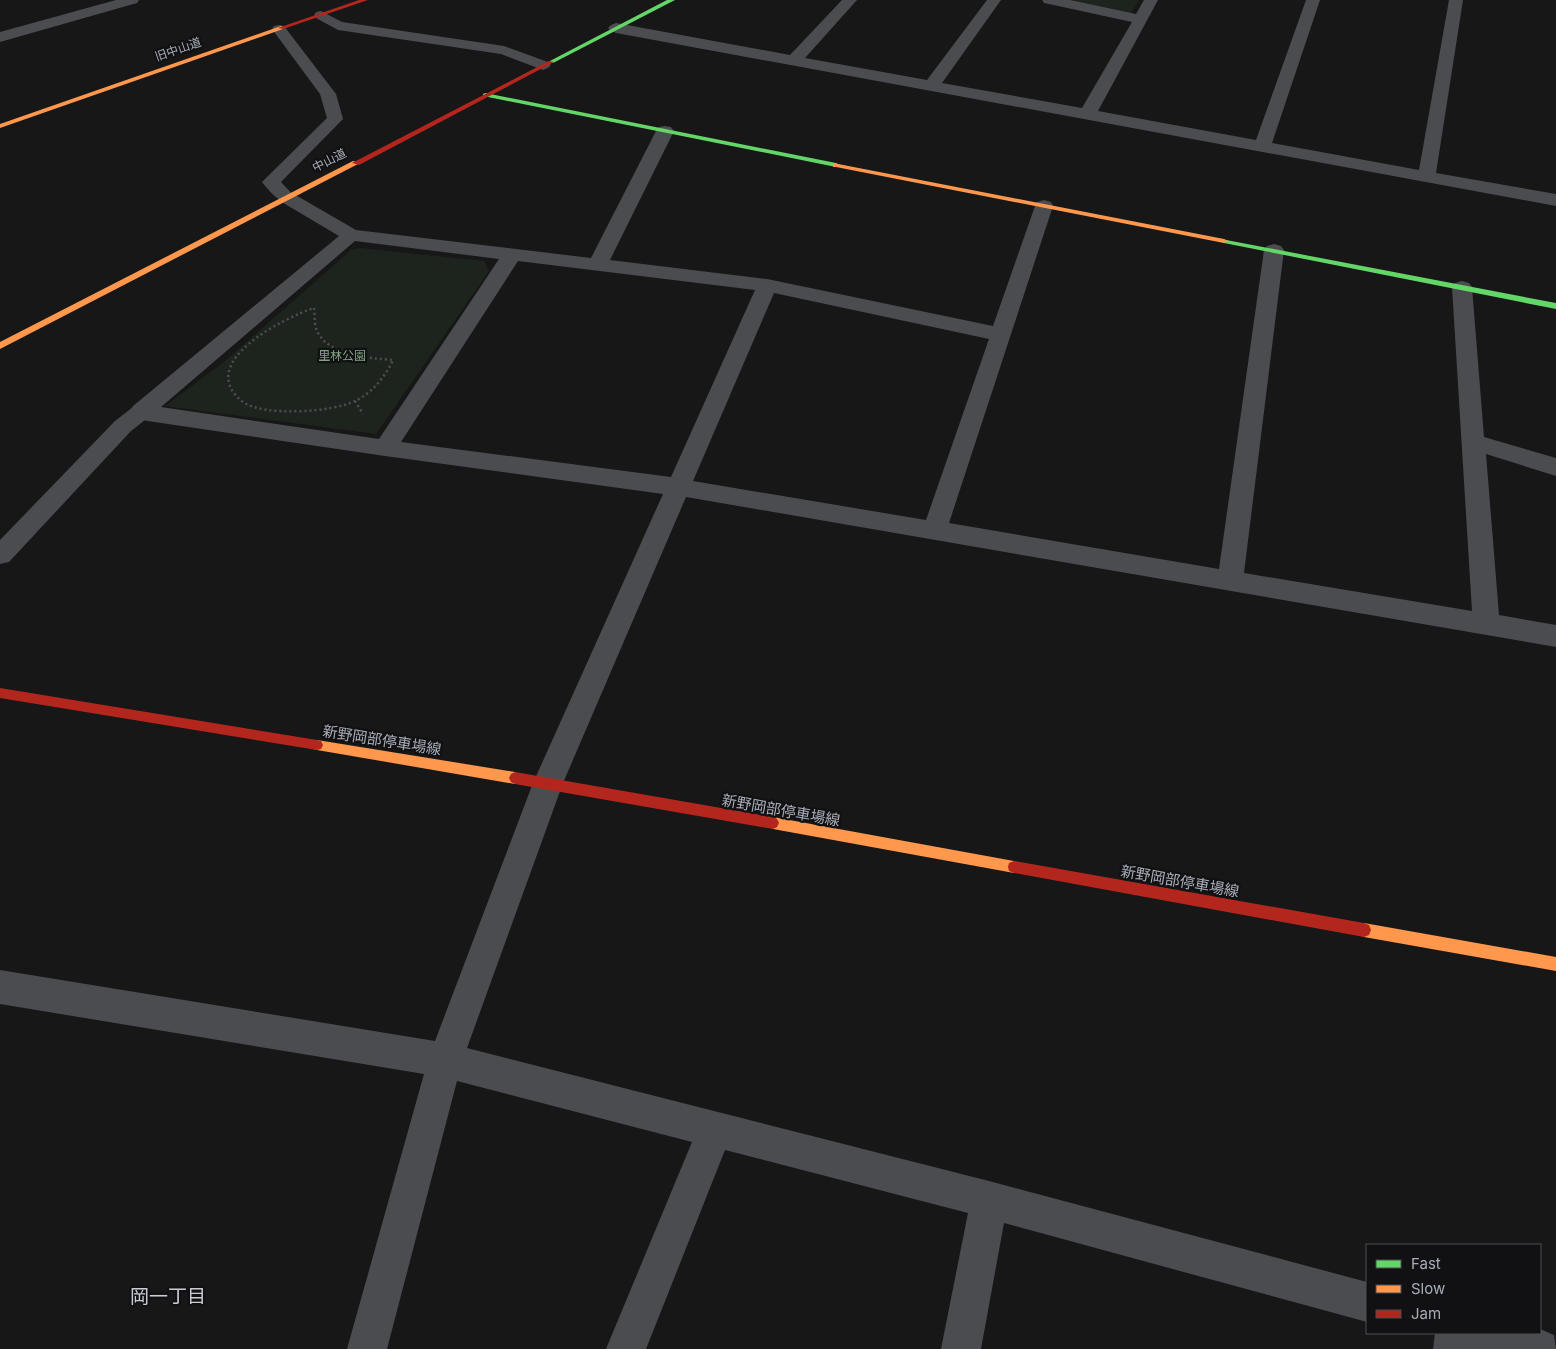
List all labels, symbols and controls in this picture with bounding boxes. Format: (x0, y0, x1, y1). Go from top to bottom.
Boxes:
street label: 旧中山道 (153, 34, 203, 64)
street label: 中山道 (310, 145, 348, 175)
park label: 里林公園 (318, 348, 366, 363)
street label: 新野岡部停車場線 (321, 721, 443, 759)
street label: 新野岡部停車場線 (720, 790, 842, 830)
street label: 新野岡部停車場線 (1119, 861, 1241, 901)
legend (1366, 1244, 1541, 1334)
text: Fast (1411, 1254, 1441, 1273)
text: Slow (1411, 1279, 1445, 1298)
district label: 岡一丁目 (130, 1285, 206, 1308)
text: Jam (1411, 1304, 1441, 1323)

